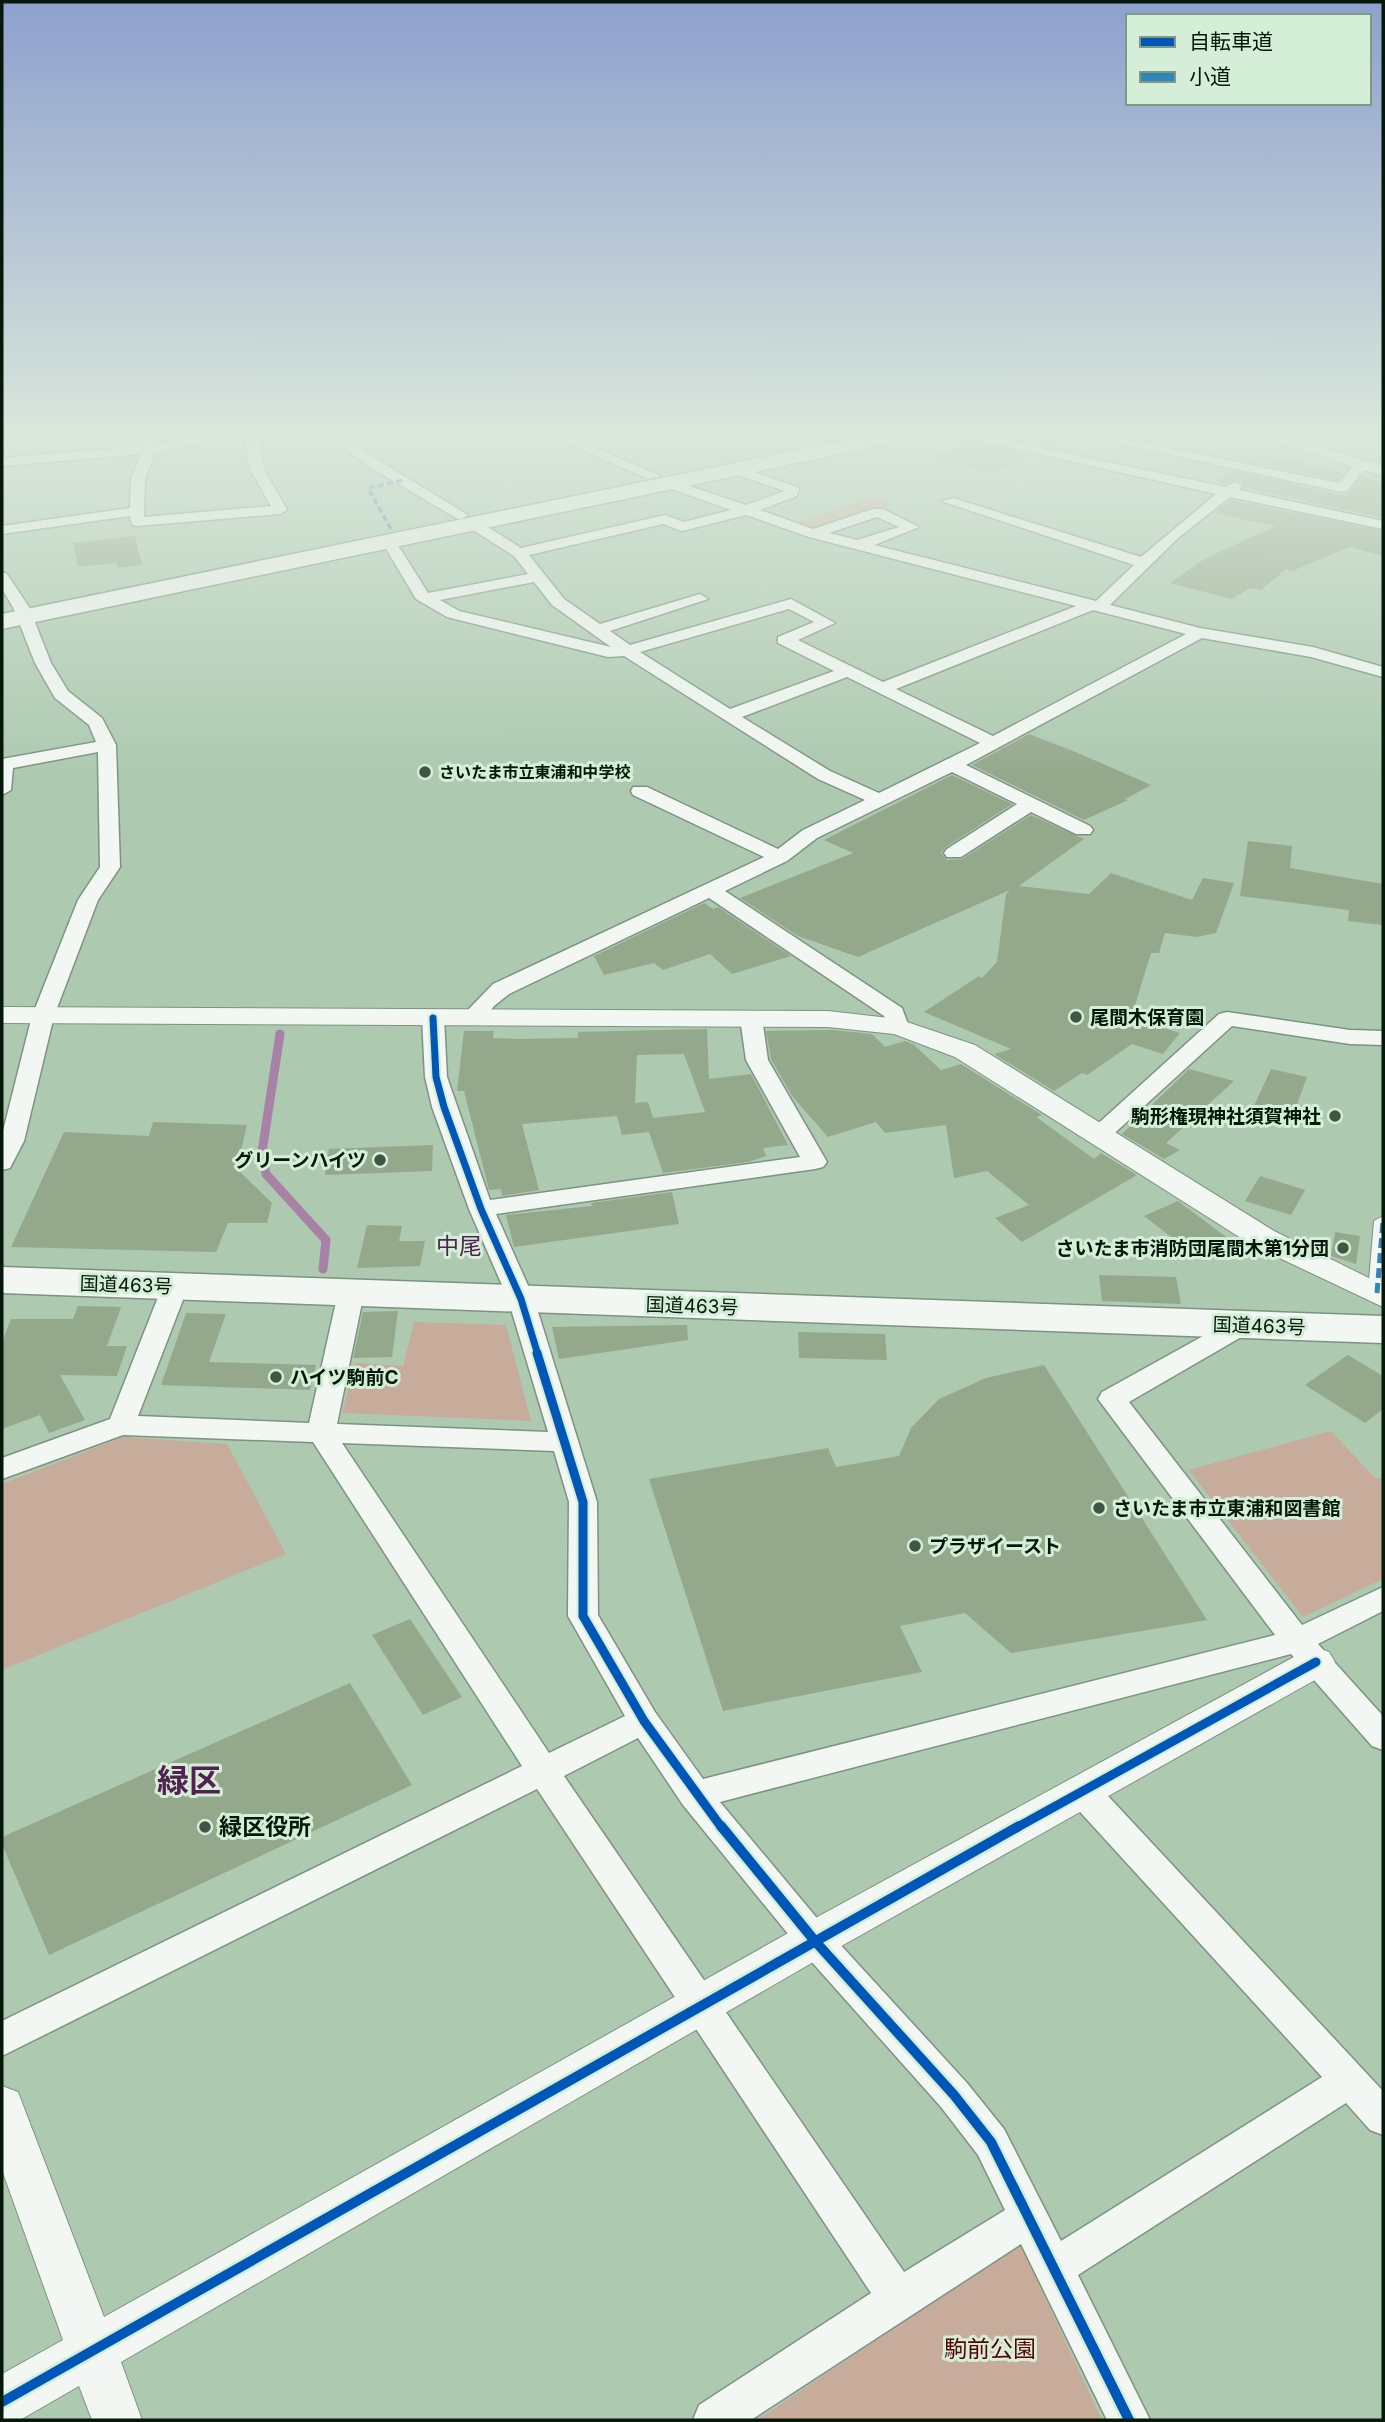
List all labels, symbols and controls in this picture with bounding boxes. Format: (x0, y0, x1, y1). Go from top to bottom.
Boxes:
legend (1126, 14, 1371, 105)
text: 自転車道 (1189, 29, 1273, 54)
text: 小道 (1189, 64, 1231, 89)
place label: さいたま市立東浦和中学校 (439, 762, 631, 782)
marker: さいたま市立東浦和中学校 (417, 764, 433, 780)
place label: 尾間木保育園 (1090, 1006, 1204, 1029)
marker: 尾間木保育園 (1068, 1009, 1084, 1025)
place label: 駒形権現神社須賀神社 (1131, 1105, 1321, 1128)
marker: 駒形権現神社須賀神社 (1327, 1108, 1343, 1124)
place label: グリーンハイツ (234, 1149, 366, 1172)
marker: グリーンハイツ (372, 1152, 388, 1168)
district label: 中尾 (436, 1232, 482, 1260)
place label: さいたま市消防団尾間木第1分団 (1055, 1237, 1329, 1260)
marker: さいたま市消防団尾間木第1分団 (1335, 1240, 1351, 1256)
street label: 国道463号 (79, 1272, 173, 1298)
street label: 国道463号 (645, 1293, 739, 1319)
street label: 国道463号 (1212, 1313, 1306, 1339)
place label: ハイツ駒前C (290, 1366, 399, 1389)
marker: ハイツ駒前C (268, 1369, 284, 1385)
place label: さいたま市立東浦和図書館 (1113, 1497, 1340, 1520)
marker: さいたま市立東浦和図書館 (1091, 1500, 1107, 1516)
place label: プラザイースト (929, 1535, 1061, 1558)
marker: プラザイースト (907, 1538, 923, 1554)
district label: 緑区 (157, 1761, 221, 1800)
place label: 緑区役所 (219, 1813, 311, 1841)
marker: 緑区役所 (197, 1819, 213, 1835)
park label: 駒前公園 (944, 2335, 1036, 2363)

